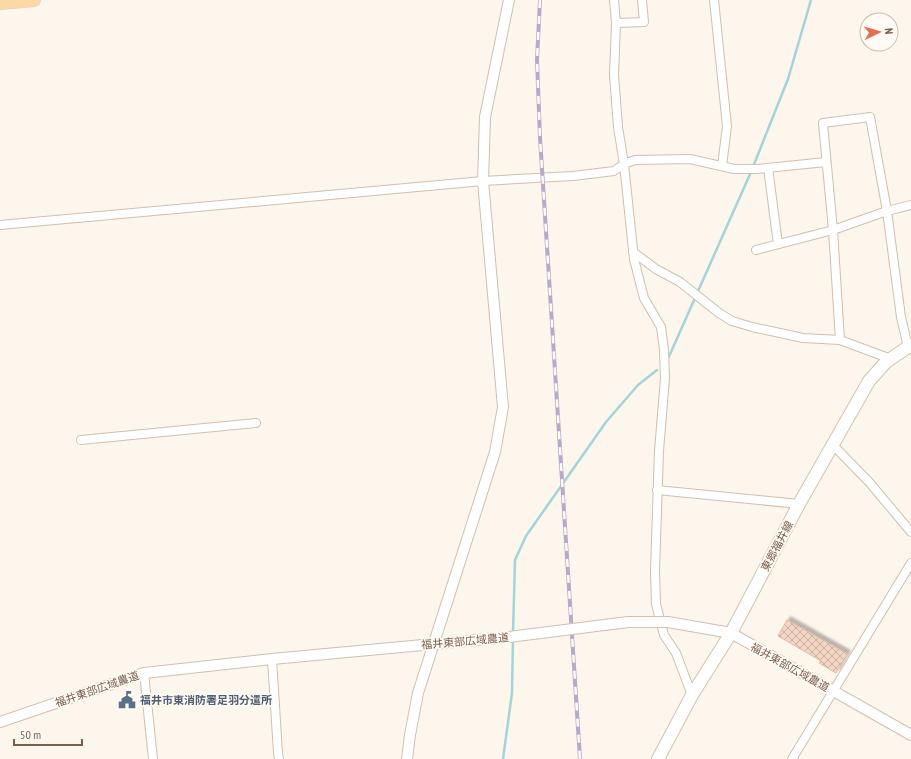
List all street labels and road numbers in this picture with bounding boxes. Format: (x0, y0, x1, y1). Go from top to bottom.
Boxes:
street label: 東郷福井線 (758, 518, 796, 574)
street label: 福井東部広域農道 (421, 630, 509, 652)
street label: 福井東部広域農道 (748, 640, 832, 694)
street label: 福井東部広域農道 (53, 668, 141, 710)

